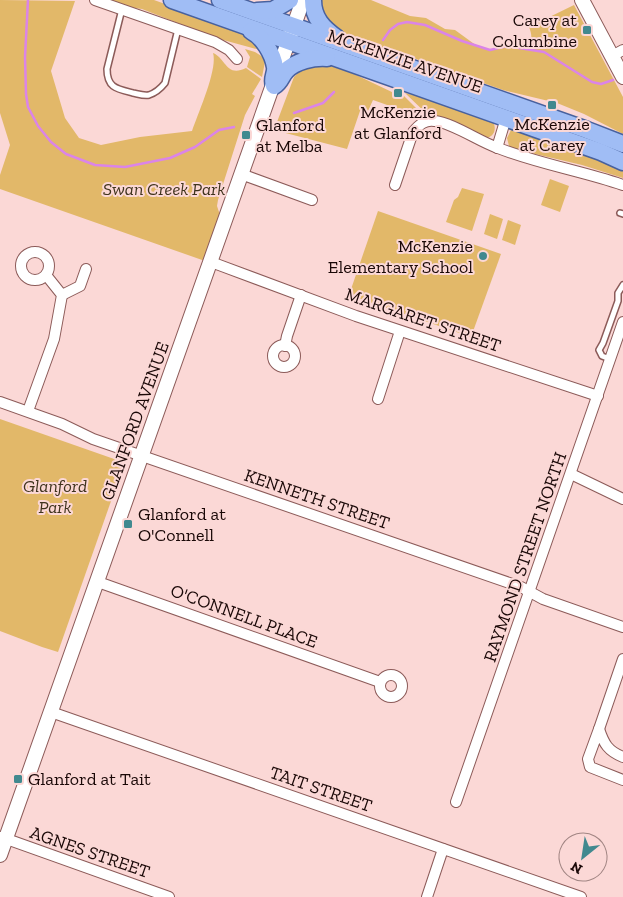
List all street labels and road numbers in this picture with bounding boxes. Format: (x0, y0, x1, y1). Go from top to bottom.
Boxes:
street label: MCKENZIE AVENUE (325, 24, 485, 98)
street label: MARGARET STREET (342, 283, 504, 357)
street label: GLANFORD AVENUE (96, 339, 174, 503)
street label: RAYMOND STREET NORTH (479, 449, 571, 665)
street label: KENNETH STREET (241, 464, 393, 534)
street label: O'CONNELL PLACE (167, 579, 321, 653)
street label: TAIT STREET (267, 761, 375, 817)
street label: AGNES STREET (27, 821, 153, 883)

